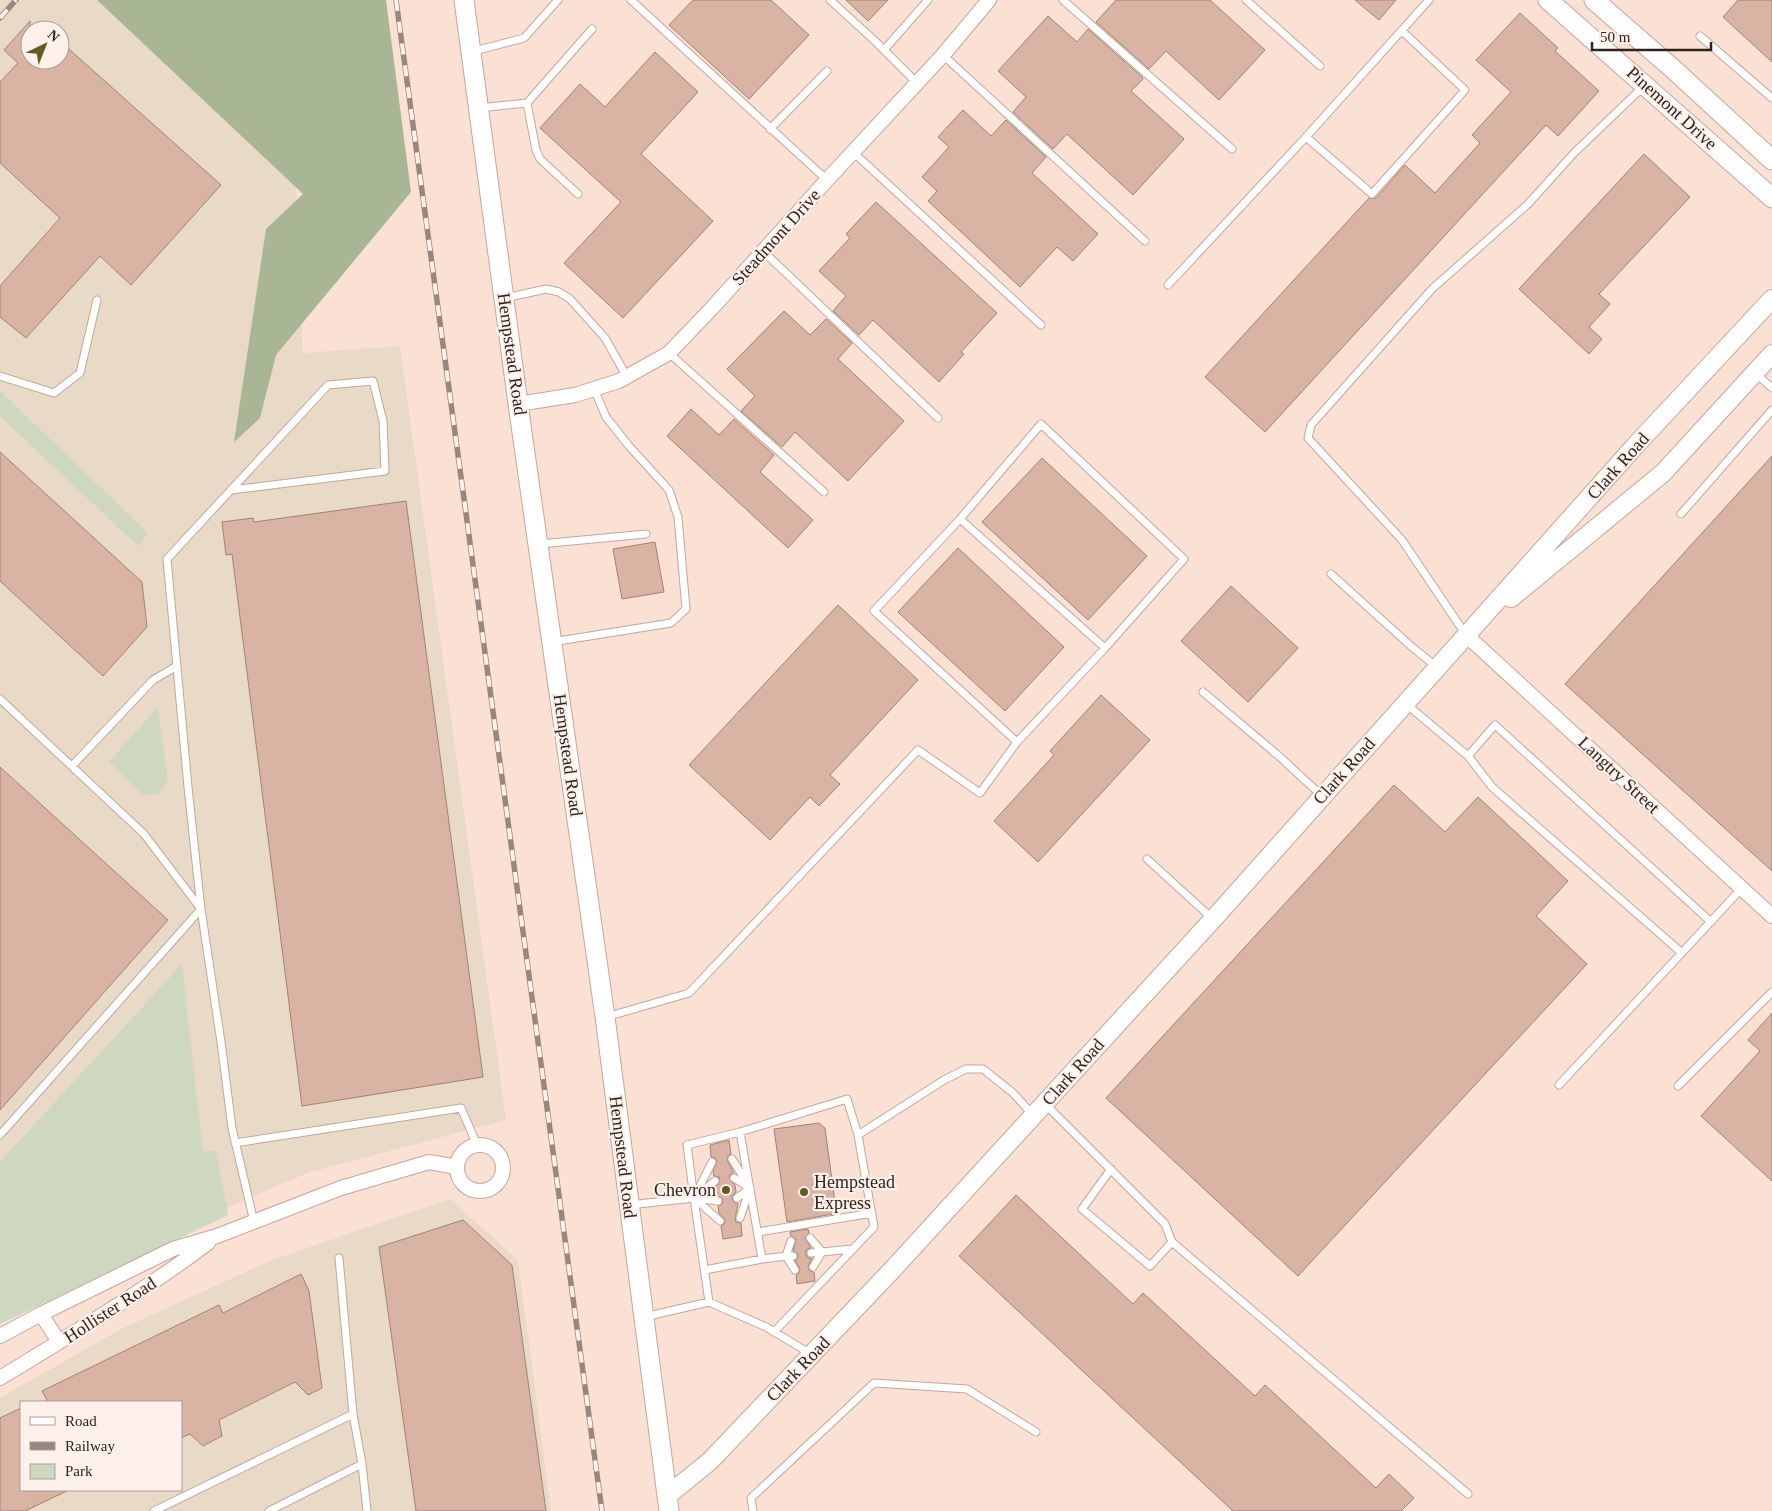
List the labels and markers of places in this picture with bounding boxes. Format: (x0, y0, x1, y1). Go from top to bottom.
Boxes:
place label: Hempstead Express (814, 1172, 895, 1213)
place label: Chevron (654, 1180, 716, 1200)
marker: Chevron (720, 1184, 732, 1196)
marker: Hempstead Express (798, 1186, 810, 1198)

